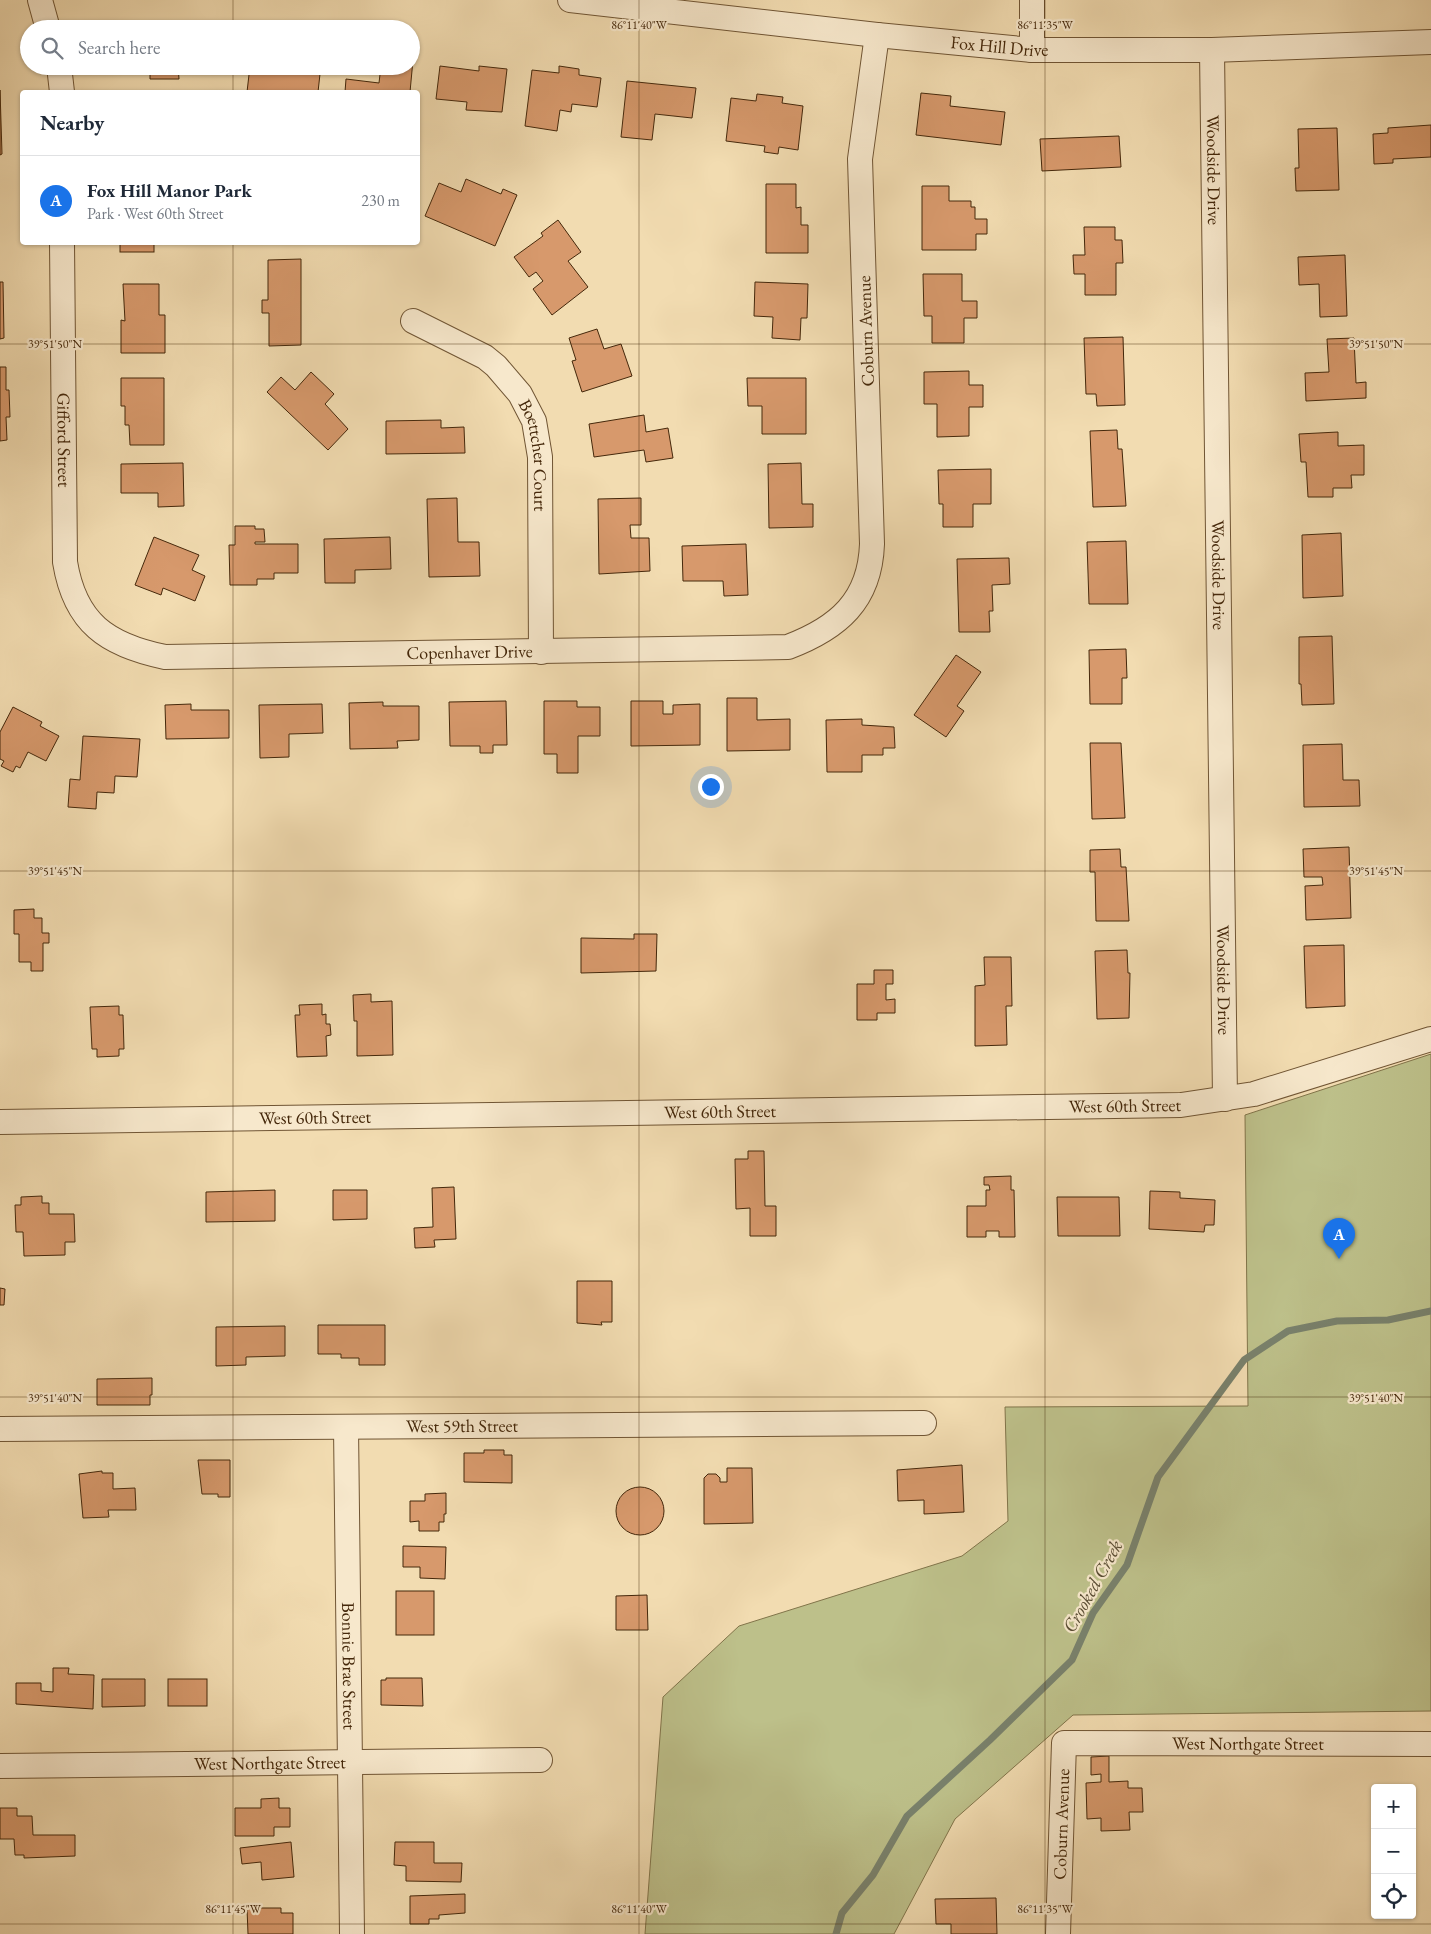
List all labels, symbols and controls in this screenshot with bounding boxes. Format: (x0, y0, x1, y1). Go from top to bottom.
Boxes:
text: 86°11'40"W (611, 17, 668, 33)
text: 86°11'35"W (1017, 17, 1074, 33)
search box (20, 20, 420, 75)
street label: Fox Hill Drive (950, 30, 1048, 61)
icon: search (38, 34, 66, 62)
text: Search here (78, 35, 160, 60)
text: Nearby (40, 109, 104, 136)
street label: Woodside Drive (1202, 115, 1226, 225)
text: Fox Hill Manor Park (87, 178, 252, 203)
text: A (50, 190, 62, 211)
text: 230 m (361, 190, 400, 211)
text: Park · West 60th Street (87, 203, 224, 224)
street label: Coburn Avenue (852, 275, 879, 387)
text: 39°51'50"N (28, 336, 82, 352)
text: 39°51'50"N (1349, 336, 1403, 352)
street label: Gifford Street (52, 393, 76, 488)
street label: Boettcher Court (514, 395, 552, 512)
street label: Woodside Drive (1207, 520, 1231, 630)
street label: Copenhaver Drive (406, 639, 533, 664)
your location (698, 774, 724, 800)
text: 39°51'45"N (28, 863, 82, 879)
text: 39°51'45"N (1349, 863, 1403, 879)
street label: Woodside Drive (1212, 925, 1236, 1035)
street label: West 60th Street (1069, 1093, 1181, 1118)
street label: West 60th Street (664, 1099, 777, 1123)
street label: West 60th Street (259, 1105, 372, 1129)
pin: A (1323, 1218, 1355, 1259)
text: 39°51'40"N (28, 1390, 82, 1406)
text: 39°51'40"N (1349, 1390, 1403, 1406)
street label: West 59th Street (406, 1414, 519, 1437)
water label: Crooked Creek (1057, 1535, 1128, 1637)
street label: Bonnie Brae Street (337, 1602, 362, 1730)
street label: West Northgate Street (1172, 1731, 1324, 1755)
street label: West Northgate Street (194, 1750, 346, 1775)
street label: Coburn Avenue (1048, 1768, 1074, 1880)
map controls (1371, 1784, 1416, 1919)
button: + (1371, 1784, 1416, 1829)
button: − (1371, 1829, 1416, 1874)
button: locate (1371, 1874, 1416, 1919)
text: 86°11'45"W (205, 1901, 262, 1917)
text: 86°11'40"W (611, 1901, 668, 1917)
text: 86°11'35"W (1017, 1901, 1074, 1917)

